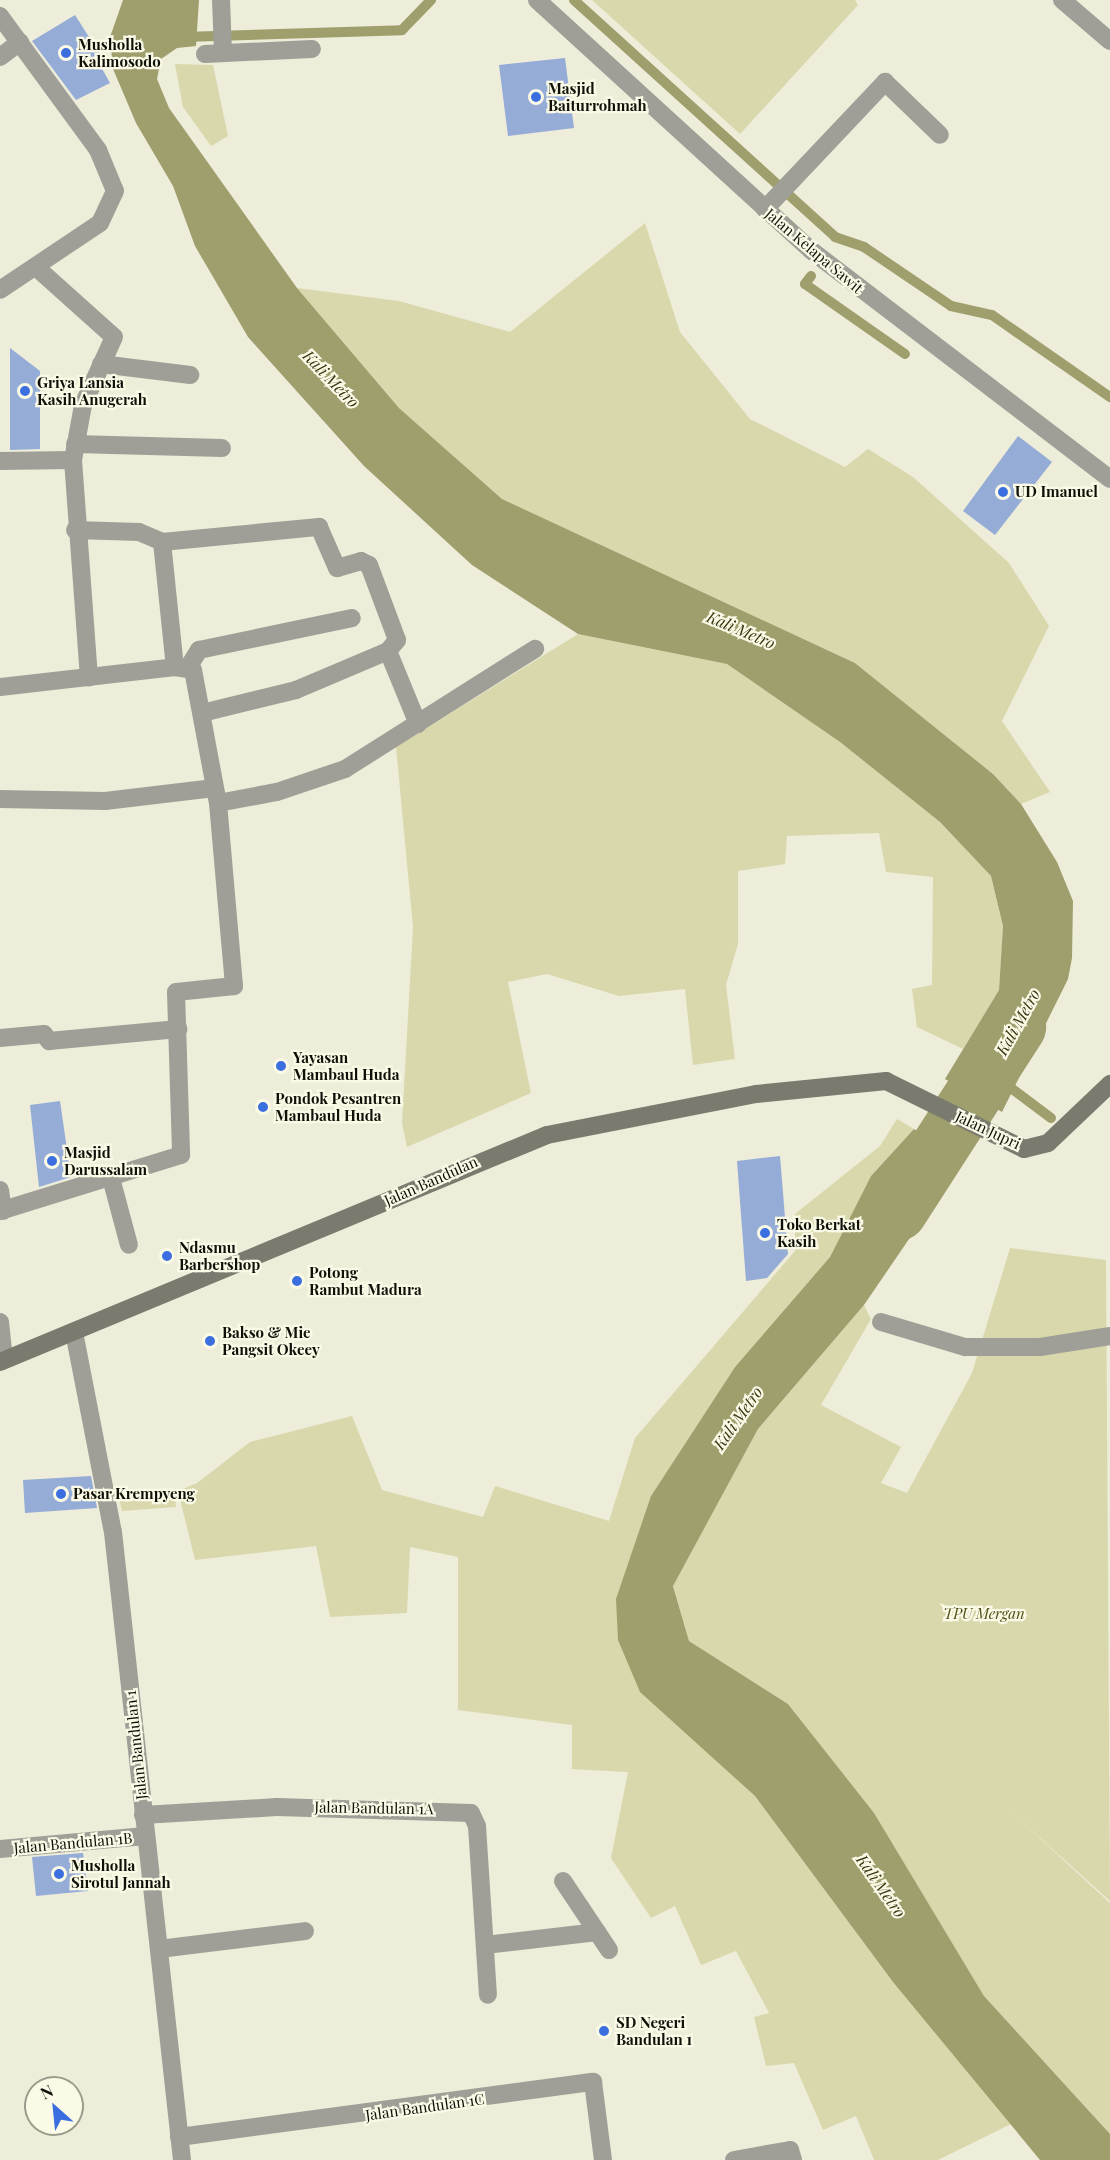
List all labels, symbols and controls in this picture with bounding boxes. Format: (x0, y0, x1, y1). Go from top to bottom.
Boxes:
place label: Musholla Kalimosodo (78, 35, 161, 70)
marker: Musholla Kalimosodo (59, 46, 73, 60)
place label: Masjid Baiturrohmah (548, 79, 647, 114)
marker: Masjid Baiturrohmah (529, 90, 543, 104)
street label: Jalan Kelapa Sawit (761, 205, 867, 297)
water label: Kali Metro (299, 346, 363, 412)
place label: Griya Lansia Kasih Anugerah (37, 373, 147, 408)
marker: Griya Lansia Kasih Anugerah (18, 384, 32, 398)
place label: UD Imanuel (1015, 483, 1098, 501)
marker: UD Imanuel (996, 485, 1010, 499)
water label: Kali Metro (704, 607, 778, 653)
water label: Kali Metro (992, 986, 1044, 1058)
place label: Yayasan Mambaul Huda (293, 1048, 400, 1083)
marker: Yayasan Mambaul Huda (274, 1059, 288, 1073)
place label: Pondok Pesantren Mambaul Huda (275, 1089, 401, 1124)
marker: Pondok Pesantren Mambaul Huda (256, 1100, 270, 1114)
street label: Jalan Jupri (953, 1107, 1023, 1153)
place label: Masjid Darussalam (64, 1143, 147, 1178)
street label: Jalan Bandulan (381, 1152, 481, 1210)
marker: Masjid Darussalam (45, 1154, 59, 1168)
place label: Toko Berkat Kasih (777, 1215, 861, 1250)
marker: Toko Berkat Kasih (758, 1226, 772, 1240)
place label: Ndasmu Barbershop (179, 1238, 260, 1273)
marker: Ndasmu Barbershop (160, 1249, 174, 1263)
place label: Potong Rambut Madura (309, 1263, 422, 1298)
marker: Potong Rambut Madura (290, 1274, 304, 1288)
place label: Bakso & Mie Pangsit Okeey (222, 1323, 320, 1358)
marker: Bakso & Mie Pangsit Okeey (203, 1334, 217, 1348)
water label: Kali Metro (709, 1383, 767, 1453)
place label: Pasar Krempyeng (73, 1485, 195, 1503)
marker: Pasar Krempyeng (54, 1487, 68, 1501)
park label: TPU Mergan (943, 1605, 1025, 1623)
street label: Jalan Bandulan 1 (121, 1690, 151, 1800)
street label: Jalan Bandulan 1A (314, 1798, 434, 1818)
street label: Jalan Bandulan 1B (13, 1829, 133, 1857)
water label: Kali Metro (852, 1851, 910, 1921)
place label: Musholla Sirotul Jannah (71, 1856, 171, 1891)
marker: Musholla Sirotul Jannah (52, 1867, 66, 1881)
place label: SD Negeri Bandulan 1 (616, 2013, 692, 2048)
marker: SD Negeri Bandulan 1 (597, 2024, 611, 2038)
north arrow (24, 2076, 84, 2136)
text: N (37, 2079, 56, 2103)
street label: Jalan Bandulan 1C (364, 2090, 486, 2124)

